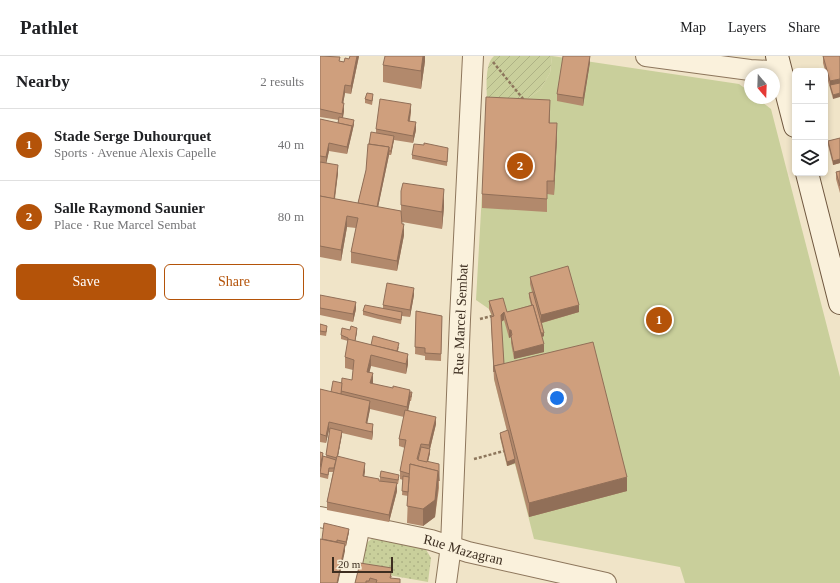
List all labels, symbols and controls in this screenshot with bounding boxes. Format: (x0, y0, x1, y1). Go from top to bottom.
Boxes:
text: Pathlet (20, 17, 78, 38)
text: Map (680, 20, 706, 35)
text: Layers (728, 20, 766, 35)
text: Share (788, 20, 820, 35)
north arrow (744, 68, 780, 104)
map controls (792, 68, 828, 176)
button: + (792, 68, 828, 104)
text: Nearby (16, 72, 70, 91)
text: 2 results (260, 74, 304, 89)
button: − (792, 104, 828, 140)
text: Stade Serge Duhourquet (54, 128, 211, 144)
text: 1 (26, 137, 32, 152)
text: 40 m (278, 137, 304, 152)
button: layers (792, 140, 828, 176)
text: Sports · Avenue Alexis Capelle (54, 145, 216, 160)
pin: 2 (507, 151, 533, 181)
text: Salle Raymond Saunier (54, 200, 205, 216)
text: 2 (26, 209, 32, 224)
text: 80 m (278, 209, 304, 224)
text: Place · Rue Marcel Sembat (54, 217, 196, 232)
street label: Rue Marcel Sembat (450, 263, 470, 375)
button: Save (16, 264, 156, 300)
button: Share (164, 264, 304, 300)
pin: 1 (646, 305, 672, 335)
your location (547, 388, 567, 408)
street label: Rue Mazagran (422, 531, 505, 567)
scale bar (332, 555, 393, 574)
text: 20 m (338, 558, 360, 570)

